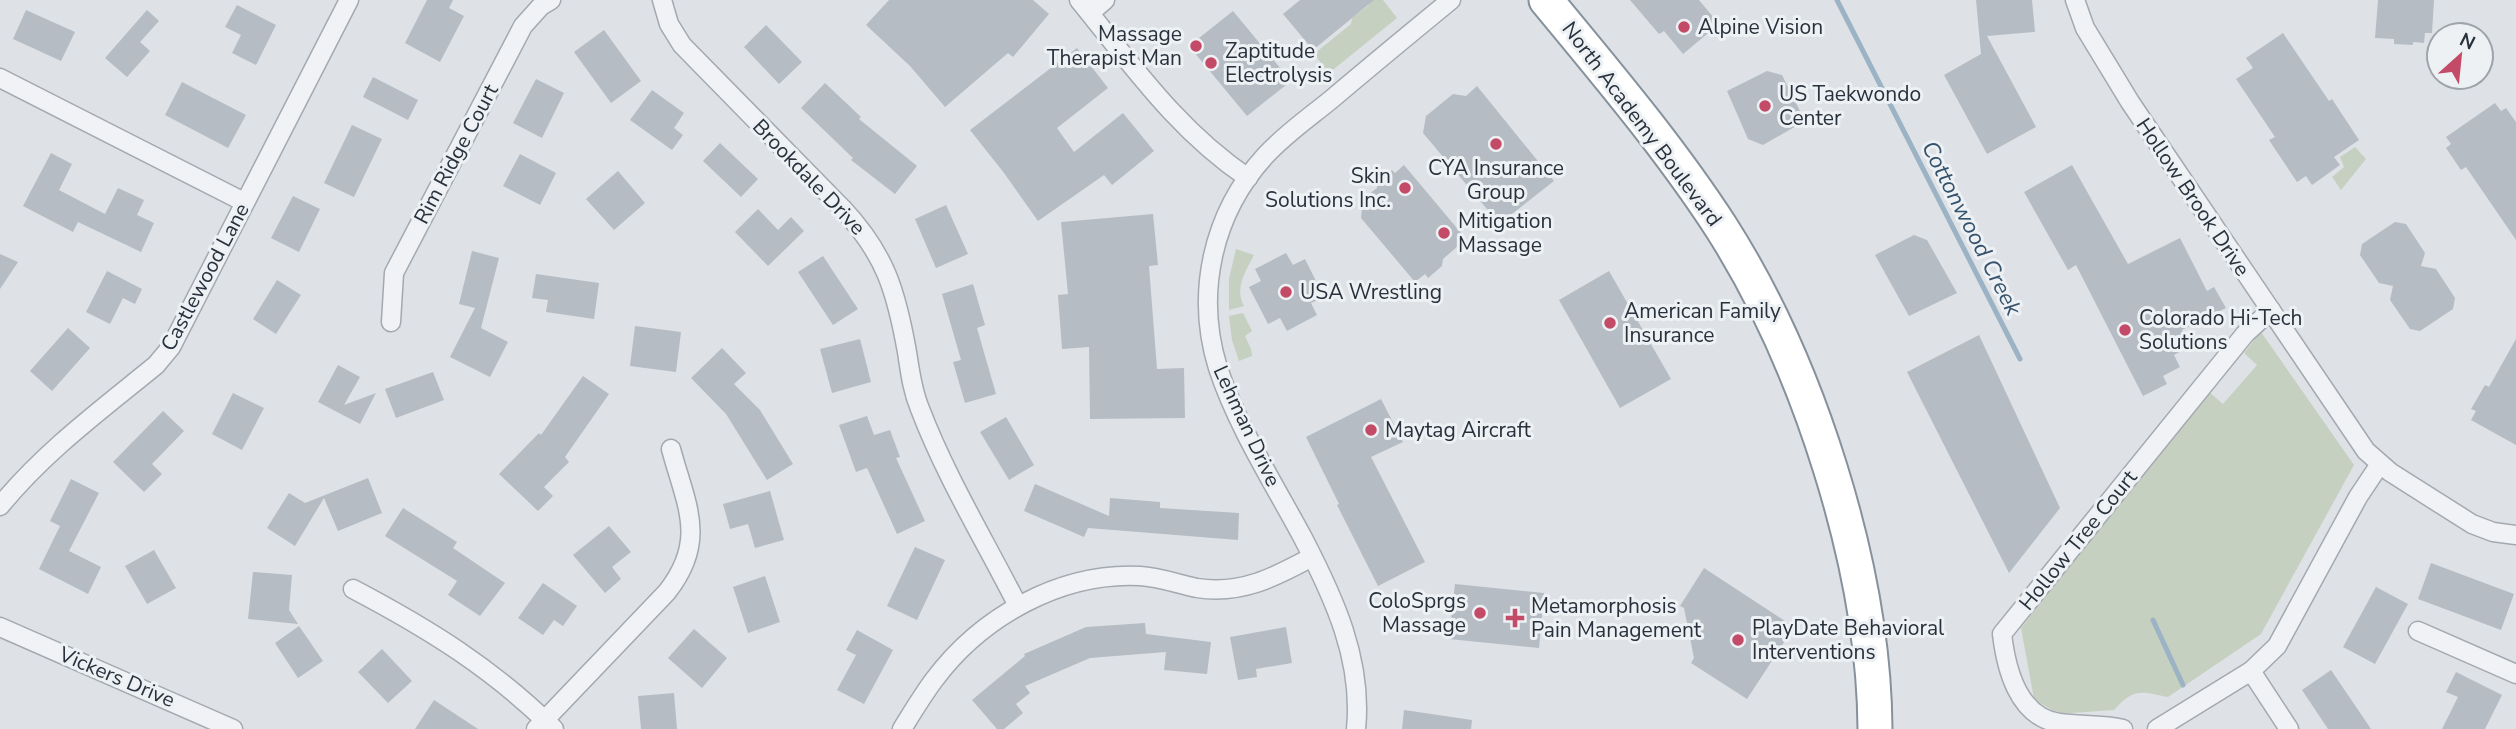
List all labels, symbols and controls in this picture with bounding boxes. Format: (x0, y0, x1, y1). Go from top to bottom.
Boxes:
place label: Alpine Vision (1698, 13, 1823, 41)
street label: North Academy Boulevard (1556, 16, 1728, 232)
marker: Alpine Vision (1676, 19, 1692, 35)
place label: Massage Therapist Man (1047, 20, 1182, 72)
north arrow (2425, 21, 2495, 91)
text: N (2455, 27, 2480, 57)
place label: Zaptitude Electrolysis (1225, 37, 1332, 89)
marker: Massage Therapist Man (1188, 38, 1204, 54)
marker: Zaptitude Electrolysis (1203, 55, 1219, 71)
street label: Rim Ridge Court (407, 79, 505, 229)
place label: US Taekwondo Center (1779, 80, 1921, 132)
marker: US Taekwondo Center (1757, 98, 1773, 114)
street label: Hollow Brook Drive (2130, 112, 2256, 282)
street label: Brookdale Drive (746, 113, 872, 241)
water label: Cottonwood Creek (1914, 135, 2029, 321)
marker: CYA Insurance Group (1488, 136, 1504, 152)
place label: CYA Insurance Group (1428, 154, 1564, 206)
place label: Skin Solutions Inc. (1265, 162, 1391, 214)
marker: Skin Solutions Inc. (1397, 180, 1413, 196)
street label: Castlewood Lane (154, 198, 256, 356)
place label: Mitigation Massage (1458, 207, 1552, 259)
marker: Mitigation Massage (1436, 225, 1452, 241)
place label: USA Wrestling (1300, 278, 1442, 306)
marker: USA Wrestling (1278, 284, 1294, 300)
place label: American Family Insurance (1624, 297, 1781, 349)
place label: Colorado Hi-Tech Solutions (2139, 304, 2302, 356)
marker: American Family Insurance (1602, 315, 1618, 331)
marker: Colorado Hi-Tech Solutions (2117, 322, 2133, 338)
street label: Lehman Drive (1207, 361, 1287, 491)
place label: Maytag Aircraft (1385, 416, 1531, 444)
marker: Maytag Aircraft (1363, 422, 1379, 438)
street label: Hollow Tree Court (2013, 463, 2144, 616)
place label: ColoSprgs Massage (1368, 587, 1466, 639)
place label: Metamorphosis Pain Management (1531, 592, 1702, 644)
marker: ColoSprgs Massage (1472, 605, 1488, 621)
marker: Metamorphosis Pain Management (1505, 608, 1525, 628)
place label: PlayDate Behavioral Interventions (1752, 614, 1945, 666)
marker: PlayDate Behavioral Interventions (1730, 632, 1746, 648)
street label: Vickers Drive (54, 640, 179, 714)

